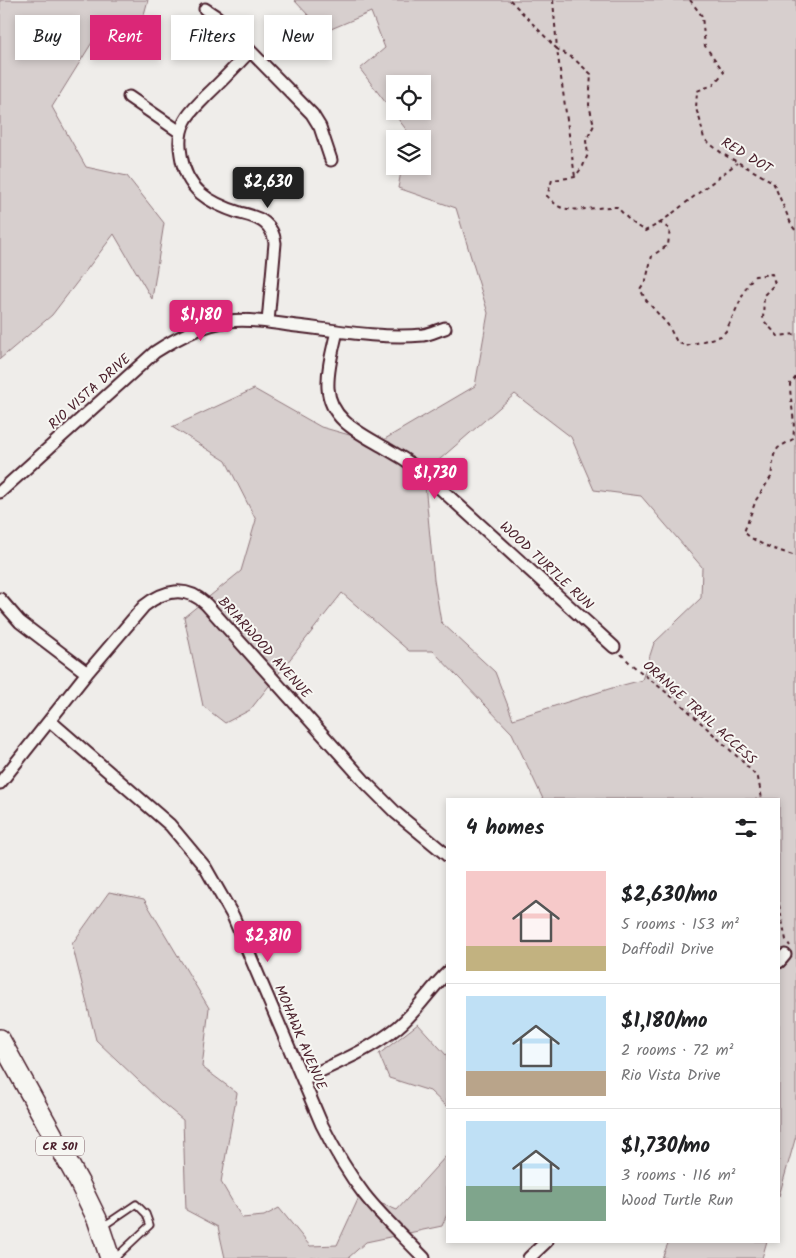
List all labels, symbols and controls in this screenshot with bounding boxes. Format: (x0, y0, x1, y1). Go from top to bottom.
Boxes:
chip: Buy (15, 15, 80, 60)
chip: Rent (90, 15, 161, 60)
chip: Filters (171, 15, 254, 60)
chip: New (264, 15, 332, 60)
map controls (386, 75, 431, 175)
button: locate (386, 75, 431, 120)
button: layers (386, 130, 431, 175)
street label: RED DOT (717, 132, 777, 181)
pin: $2,630 (227, 166, 309, 209)
text: $2,630 (244, 170, 292, 195)
pin: $1,180 (160, 300, 242, 342)
text: $1,180 (181, 303, 221, 328)
street label: RIO VISTA DRIVE (43, 348, 137, 435)
pin: $1,730 (394, 458, 476, 500)
text: $1,730 (413, 461, 457, 486)
street label: WOOD TURTLE RUN (494, 516, 599, 616)
street label: BRIARWOOD AVENUE (212, 592, 317, 704)
street label: ORANGE TRAIL ACCESS (637, 655, 762, 771)
text: 4 homes (466, 812, 544, 845)
icon: filters (732, 814, 760, 842)
text: $2,630/mo (621, 879, 718, 912)
icon: home (506, 891, 566, 951)
text: 5 rooms · 153 m² (621, 912, 739, 937)
pin: $2,810 (227, 920, 309, 963)
text: $2,810 (245, 924, 291, 949)
text: Daffodil Drive (621, 937, 714, 962)
street label: MOHAWK AVENUE (268, 981, 333, 1094)
text: $1,180/mo (621, 1005, 707, 1038)
icon: home (506, 1016, 566, 1076)
text: 2 rooms · 72 m² (621, 1038, 733, 1063)
text: Rio Vista Drive (621, 1063, 720, 1088)
text: $1,730/mo (621, 1130, 710, 1163)
road number: CR 501 (36, 1136, 84, 1156)
icon: home (506, 1141, 566, 1201)
text: 3 rooms · 116 m² (621, 1163, 736, 1188)
text: Wood Turtle Run (621, 1188, 733, 1213)

